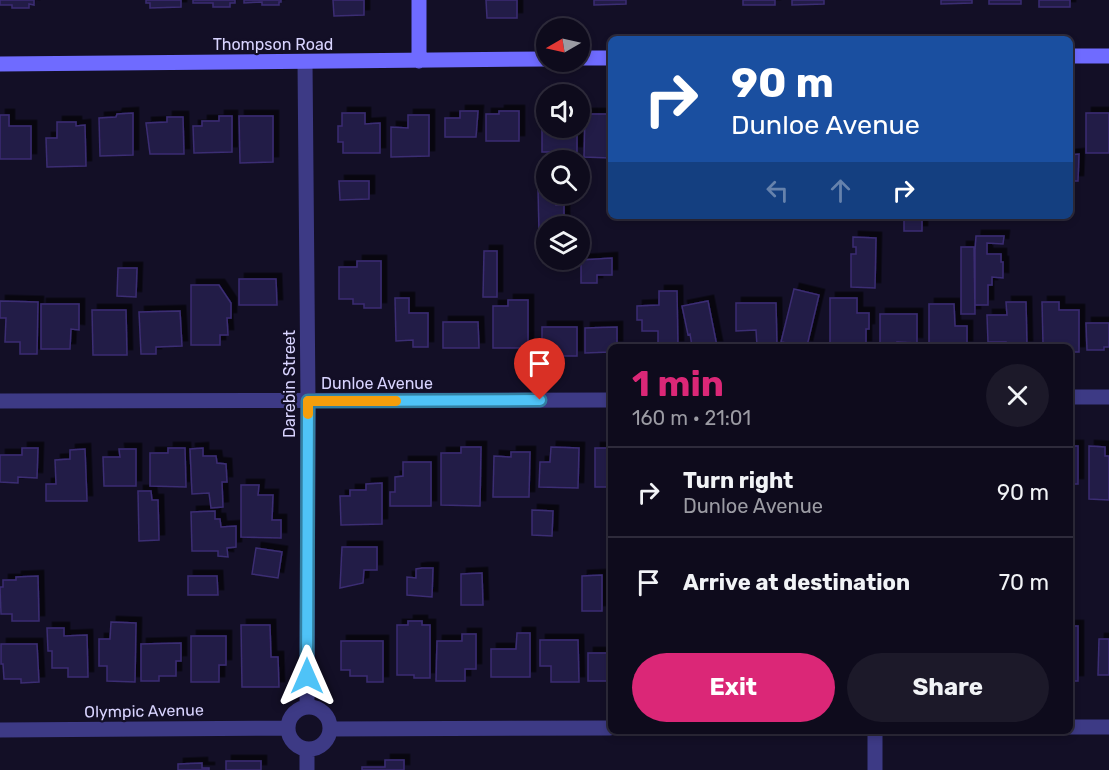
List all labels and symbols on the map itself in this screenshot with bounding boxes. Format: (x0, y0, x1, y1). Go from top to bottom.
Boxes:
north arrow (536, 18, 590, 72)
street label: Thompson Road (213, 35, 333, 54)
street label: Darebin Street (280, 330, 299, 438)
pin (514, 338, 565, 400)
street label: Dunloe Avenue (321, 374, 433, 393)
position arrow (275, 644, 339, 708)
street label: Olympic Avenue (84, 700, 204, 722)

